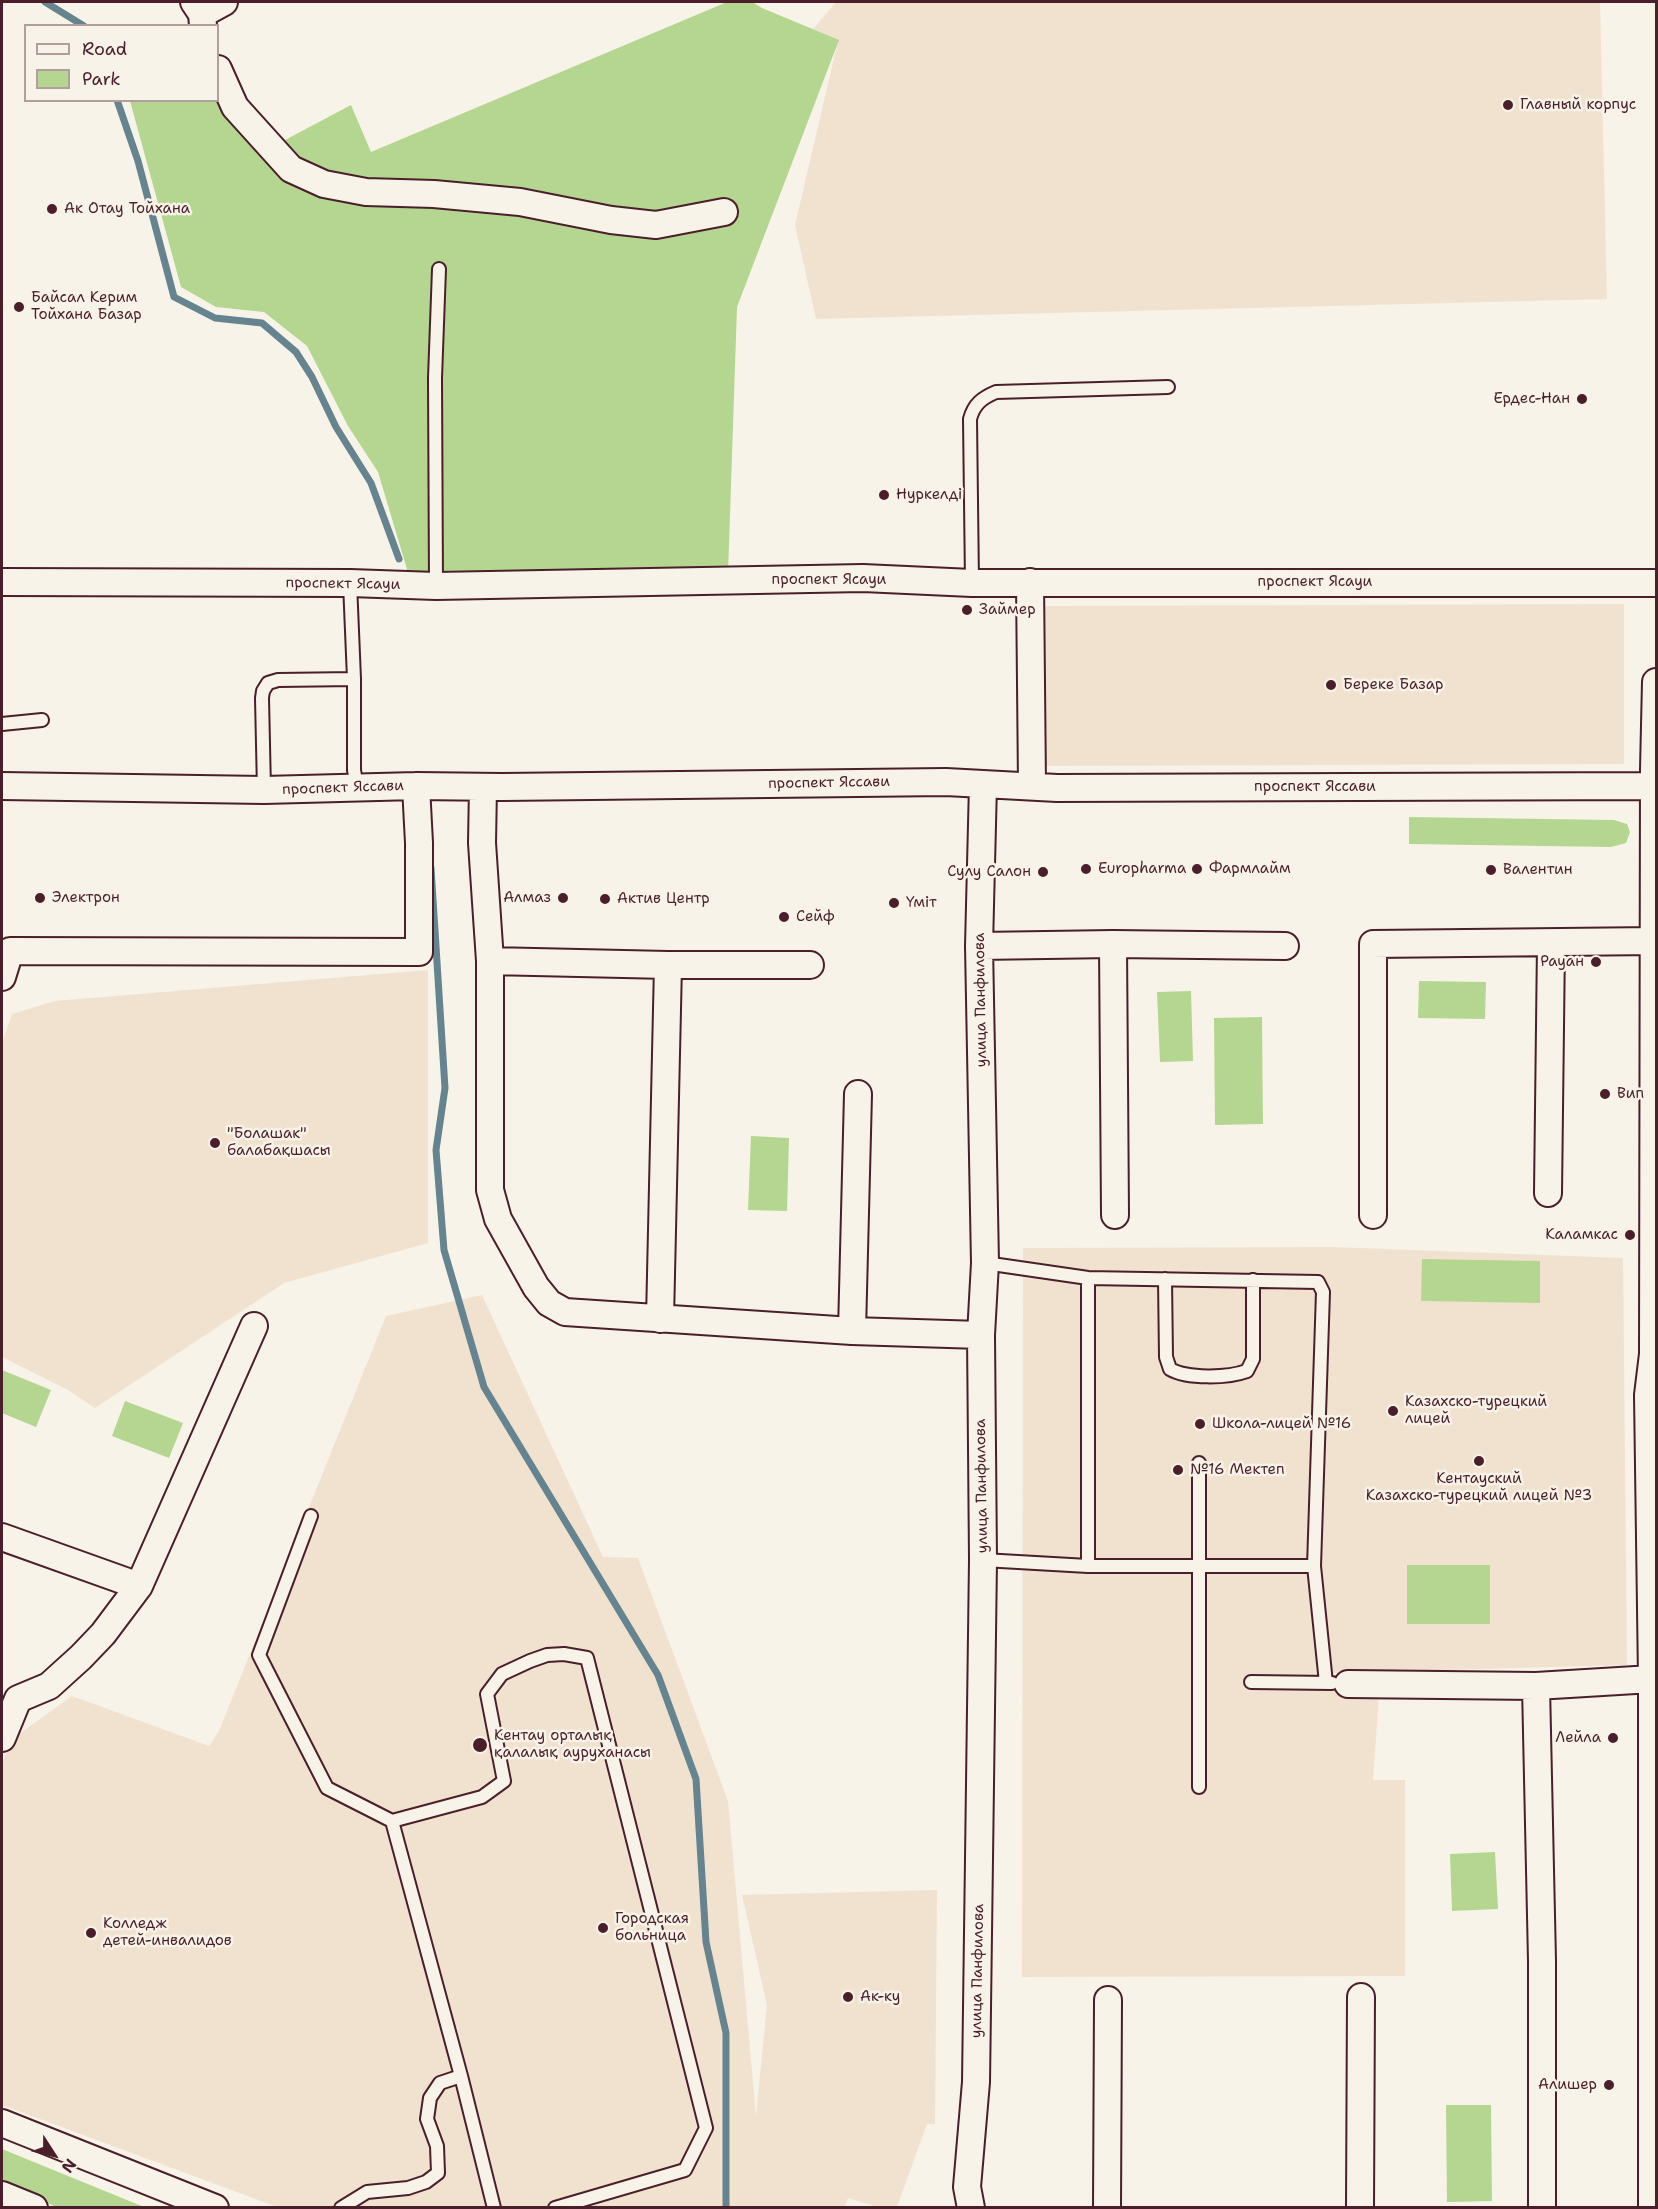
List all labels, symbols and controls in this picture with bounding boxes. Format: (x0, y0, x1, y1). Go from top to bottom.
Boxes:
legend (24, 24, 219, 102)
text: Road (82, 37, 127, 61)
text: Park (82, 67, 121, 91)
place label: Главный корпус (1520, 96, 1636, 114)
marker: Главный корпус (1501, 98, 1515, 112)
place label: Ак Отау Тойхана (64, 200, 190, 218)
marker: Ак Отау Тойхана (45, 202, 59, 216)
place label: Байсал Керим Тойхана Базар (31, 289, 142, 324)
marker: Байсал Керим Тойхана Базар (12, 300, 26, 314)
place label: Ердес-Нан (1493, 390, 1570, 408)
marker: Ердес-Нан (1575, 392, 1589, 406)
place label: Нуркелді (896, 486, 962, 504)
marker: Нуркелді (877, 488, 891, 502)
street label: проспект Ясауи (772, 571, 886, 589)
street label: проспект Ясауи (1258, 573, 1372, 591)
street label: проспект Ясауи (285, 574, 401, 594)
place label: Займер (979, 601, 1036, 619)
marker: Займер (960, 603, 974, 617)
place label: Береке Базар (1343, 676, 1444, 694)
marker: Береке Базар (1324, 678, 1338, 692)
street label: проспект Яссави (768, 773, 890, 793)
street label: проспект Яссави (282, 777, 404, 799)
street label: проспект Яссави (1254, 778, 1376, 796)
place label: Europharma (1098, 860, 1186, 878)
place label: Фармлайм (1209, 860, 1291, 878)
place label: Валентин (1503, 861, 1573, 879)
marker: Europharma (1079, 862, 1093, 876)
marker: Фармлайм (1190, 862, 1204, 876)
place label: Сулу Салон (947, 863, 1031, 881)
marker: Валентин (1484, 863, 1498, 877)
marker: Сулу Салон (1036, 865, 1050, 879)
place label: Электрон (52, 889, 120, 907)
place label: Алмаз (503, 889, 551, 907)
place label: Актив Центр (617, 890, 710, 908)
marker: Электрон (33, 891, 47, 905)
marker: Алмаз (556, 891, 570, 905)
marker: Актив Центр (598, 892, 612, 906)
place label: Үміт (906, 894, 937, 912)
marker: Үміт (887, 896, 901, 910)
place label: Сейф (796, 908, 835, 926)
marker: Сейф (777, 910, 791, 924)
street label: улица Панфилова (971, 933, 991, 1067)
place label: Рауан (1540, 953, 1584, 971)
marker: Рауан (1589, 955, 1603, 969)
place label: Вип (1617, 1085, 1644, 1103)
marker: Вип (1598, 1087, 1612, 1101)
place label: "Болашак" балабақшасы (227, 1125, 331, 1160)
marker: "Болашак" балабақшасы (208, 1136, 222, 1150)
place label: Каламкас (1545, 1226, 1618, 1244)
marker: Каламкас (1623, 1228, 1637, 1242)
place label: Казахско-турецкий лицей (1405, 1393, 1547, 1428)
marker: Казахско-турецкий лицей (1386, 1404, 1400, 1418)
place label: Школа-лицей №16 (1212, 1415, 1351, 1433)
marker: Школа-лицей №16 (1193, 1417, 1207, 1431)
street label: улица Панфилова (972, 1419, 992, 1553)
marker: Кентауский Казахско-турецкий лицей №3 (1472, 1454, 1486, 1468)
place label: №16 Мектеп (1190, 1461, 1285, 1479)
marker: №16 Мектеп (1171, 1463, 1185, 1477)
place label: Кентауский Казахско-турецкий лицей №3 (1366, 1470, 1592, 1505)
place label: Кентау орталық қалалық ауруханасы (494, 1727, 651, 1762)
place label: Лейла (1555, 1729, 1601, 1747)
marker: Лейла (1606, 1731, 1620, 1745)
marker: Кентау орталық қалалық ауруханасы (471, 1736, 489, 1754)
street label: улица Панфилова (968, 1904, 988, 2038)
place label: Городская больница (615, 1910, 689, 1945)
place label: Колледж детей-инвалидов (103, 1915, 232, 1950)
marker: Городская больница (596, 1921, 610, 1935)
marker: Колледж детей-инвалидов (84, 1926, 98, 1940)
place label: Ак-ку (860, 1988, 900, 2006)
marker: Ак-ку (841, 1990, 855, 2004)
place label: Алишер (1538, 2076, 1597, 2094)
marker: Алишер (1602, 2078, 1616, 2092)
north arrow (24, 2125, 84, 2185)
text: N (57, 2155, 81, 2177)

